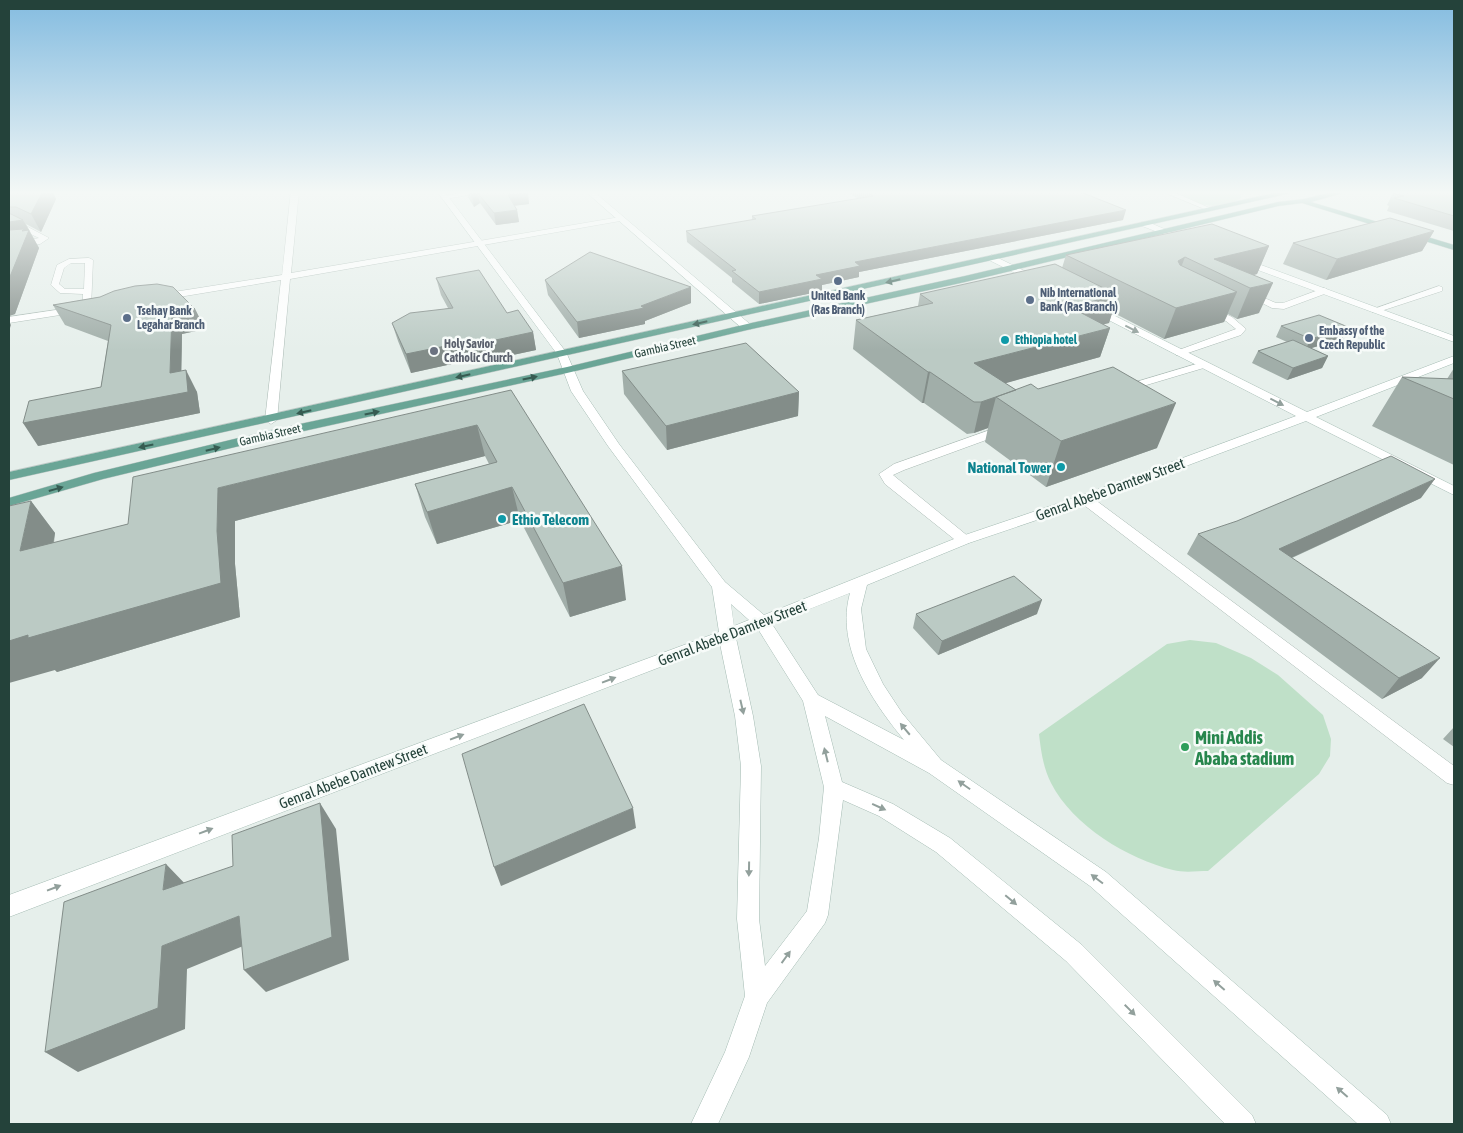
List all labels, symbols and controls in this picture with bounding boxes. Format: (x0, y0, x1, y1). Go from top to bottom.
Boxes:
marker: United Bank (Ras Branch) (832, 275, 844, 287)
one-way arrow (886, 277, 901, 285)
place label: Nib International Bank (Ras Branch) (1040, 286, 1118, 314)
place label: United Bank (Ras Branch) (811, 289, 866, 317)
marker: Nib International Bank (Ras Branch) (1024, 294, 1036, 306)
place label: Tsehay Bank Legahar Branch (137, 304, 205, 332)
marker: Tsehay Bank Legahar Branch (121, 312, 133, 324)
one-way arrow (693, 319, 708, 327)
place label: Embassy of the Czech Republic (1319, 324, 1385, 352)
one-way arrow (1125, 325, 1139, 333)
marker: Embassy of the Czech Republic (1303, 332, 1315, 344)
street label: Gambia Street (633, 333, 698, 361)
place label: Ethiopia hotel (1015, 333, 1078, 347)
marker: Ethiopia hotel (999, 334, 1011, 346)
place label: Holy Savior Catholic Church (444, 337, 513, 365)
marker: Holy Savior Catholic Church (428, 345, 440, 357)
one-way arrow (455, 372, 471, 380)
one-way arrow (523, 374, 538, 382)
one-way arrow (1270, 398, 1284, 406)
one-way arrow (297, 408, 312, 416)
one-way arrow (364, 408, 380, 416)
street label: Gambia Street (238, 421, 303, 449)
one-way arrow (137, 443, 153, 451)
one-way arrow (206, 444, 221, 452)
street label: Genral Abebe Damtew Street (1033, 454, 1187, 524)
place label: National Tower (967, 459, 1052, 476)
marker: National Tower (1055, 461, 1067, 473)
one-way arrow (48, 484, 63, 492)
place label: Ethio Telecom (512, 511, 589, 528)
marker: Ethio Telecom (496, 513, 508, 525)
street label: Genral Abebe Damtew Street (656, 597, 808, 669)
one-way arrow (602, 676, 617, 684)
one-way arrow (738, 700, 746, 715)
one-way arrow (899, 724, 911, 736)
place label: Mini Addis Ababa stadium (1194, 727, 1294, 769)
one-way arrow (450, 733, 465, 741)
street label: Genral Abebe Damtew Street (277, 740, 429, 812)
marker: Mini Addis Ababa stadium (1179, 741, 1191, 753)
one-way arrow (822, 747, 830, 762)
one-way arrow (957, 780, 970, 790)
one-way arrow (872, 803, 886, 811)
one-way arrow (199, 827, 214, 834)
one-way arrow (745, 862, 753, 878)
one-way arrow (1091, 873, 1104, 884)
one-way arrow (47, 884, 62, 892)
one-way arrow (1004, 895, 1017, 906)
one-way arrow (781, 950, 791, 964)
one-way arrow (1214, 979, 1226, 991)
one-way arrow (1124, 1004, 1136, 1016)
one-way arrow (1336, 1086, 1348, 1098)

